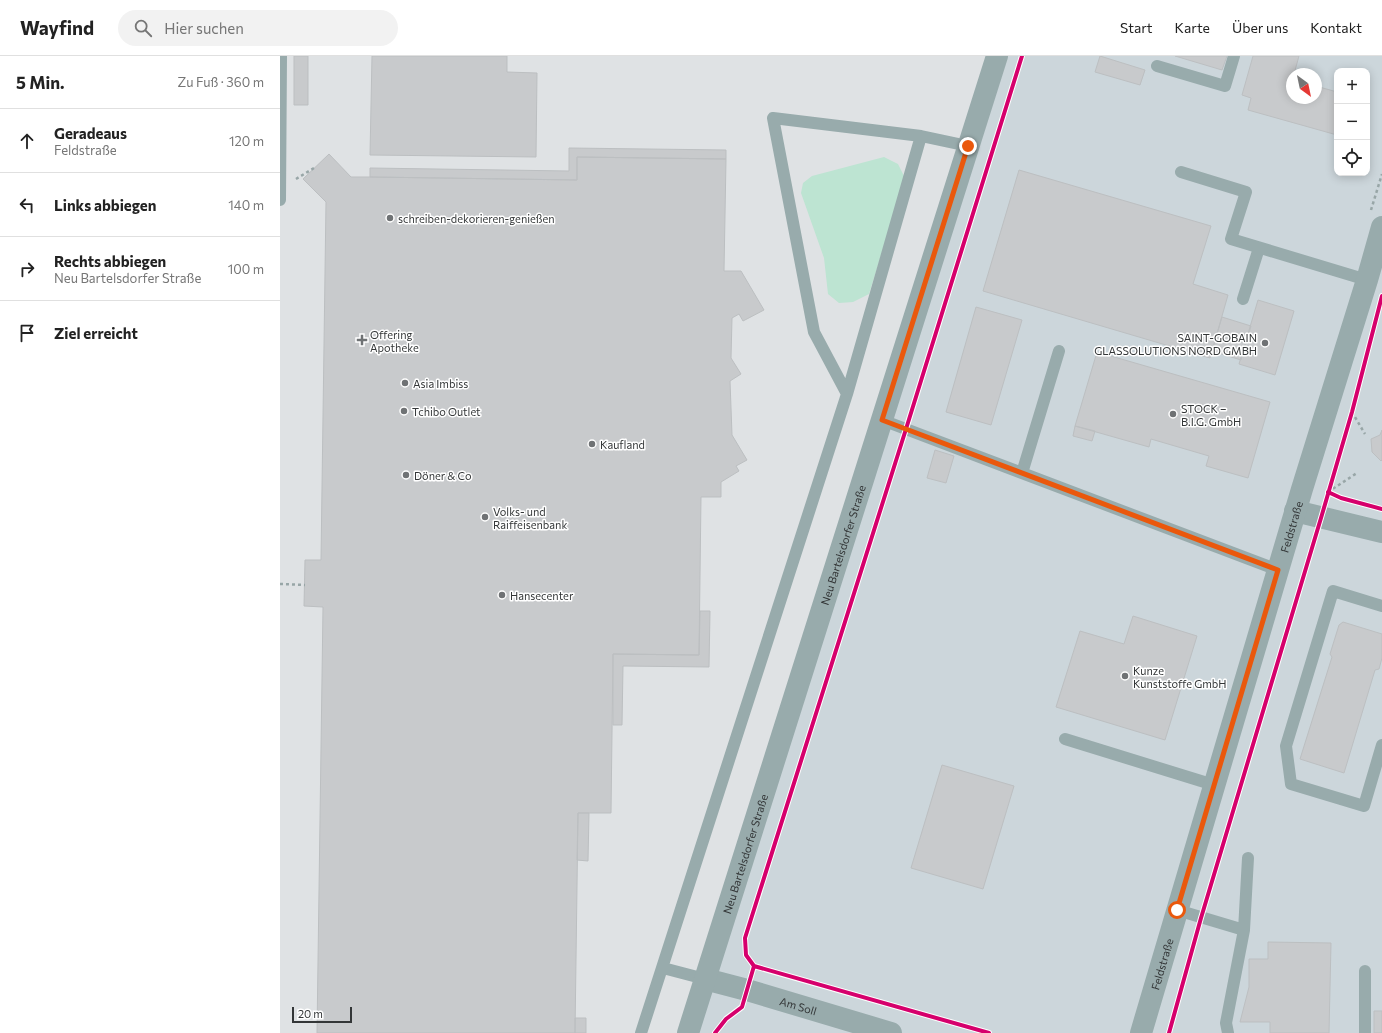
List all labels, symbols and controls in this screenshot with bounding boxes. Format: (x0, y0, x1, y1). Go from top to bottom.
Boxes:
search box (118, 10, 398, 46)
text: Wayfind (20, 16, 94, 39)
icon: search (132, 17, 154, 39)
text: Hier suchen (164, 19, 244, 37)
text: Start (1120, 19, 1153, 36)
text: Karte (1175, 19, 1210, 36)
text: Über uns (1232, 19, 1288, 36)
text: Kontakt (1310, 19, 1362, 36)
north arrow (1286, 68, 1322, 104)
map controls (1334, 68, 1370, 176)
button: + (1334, 68, 1370, 104)
text: 5 Min. (16, 72, 65, 93)
text: Zu Fuß · 360 m (177, 74, 264, 90)
button: − (1334, 104, 1370, 140)
text: Geradeaus (54, 124, 127, 142)
icon: ahead (16, 130, 38, 152)
text: 120 m (229, 133, 264, 149)
route end (959, 137, 977, 155)
button: locate (1334, 140, 1370, 176)
text: Feldstraße (54, 142, 117, 158)
icon: left (16, 194, 38, 216)
text: Links abbiegen (54, 196, 156, 214)
text: 140 m (228, 197, 264, 213)
place label: schreiben-dekorieren-genießen (398, 212, 555, 225)
marker: schreiben-dekorieren-genießen (385, 213, 395, 223)
text: Rechts abbiegen (54, 252, 166, 270)
icon: right (16, 258, 38, 280)
text: 100 m (228, 261, 264, 277)
text: Neu Bartelsdorfer Straße (54, 270, 201, 286)
icon: arrive (16, 322, 38, 344)
text: Ziel erreicht (54, 324, 138, 342)
place label: Offering Apotheke (370, 328, 419, 354)
place label: SAINT-GOBAIN GLASSOLUTIONS NORD GMBH (1094, 331, 1257, 357)
marker: Offering Apotheke (357, 335, 367, 345)
marker: SAINT-GOBAIN GLASSOLUTIONS NORD GMBH (1260, 338, 1270, 348)
place label: Asia Imbiss (413, 377, 468, 390)
marker: Asia Imbiss (400, 378, 410, 388)
place label: STOCK – B.I.G. GmbH (1181, 402, 1241, 428)
place label: Tchibo Outlet (412, 405, 481, 418)
marker: Tchibo Outlet (399, 406, 409, 416)
marker: STOCK – B.I.G. GmbH (1168, 409, 1178, 419)
place label: Kaufland (600, 438, 645, 451)
marker: Kaufland (587, 439, 597, 449)
place label: Döner & Co (414, 469, 472, 482)
marker: Döner & Co (401, 470, 411, 480)
street label: Neu Bartelsdorfer Straße (817, 483, 867, 606)
street label: Feldstraße (1277, 499, 1305, 554)
place label: Volks- und Raiffeisenbank (493, 505, 567, 531)
marker: Volks- und Raiffeisenbank (480, 512, 490, 522)
place label: Hansecenter (510, 589, 574, 602)
marker: Hansecenter (497, 590, 507, 600)
place label: Kunze Kunststoffe GmbH (1133, 664, 1227, 690)
marker: Kunze Kunststoffe GmbH (1120, 671, 1130, 681)
street label: Neu Bartelsdorfer Straße (720, 792, 770, 915)
route start (1168, 901, 1186, 919)
street label: Feldstraße (1148, 936, 1175, 991)
street label: Am Soll (778, 994, 818, 1017)
scale bar (292, 1005, 352, 1024)
text: 20 m (298, 1007, 323, 1020)

